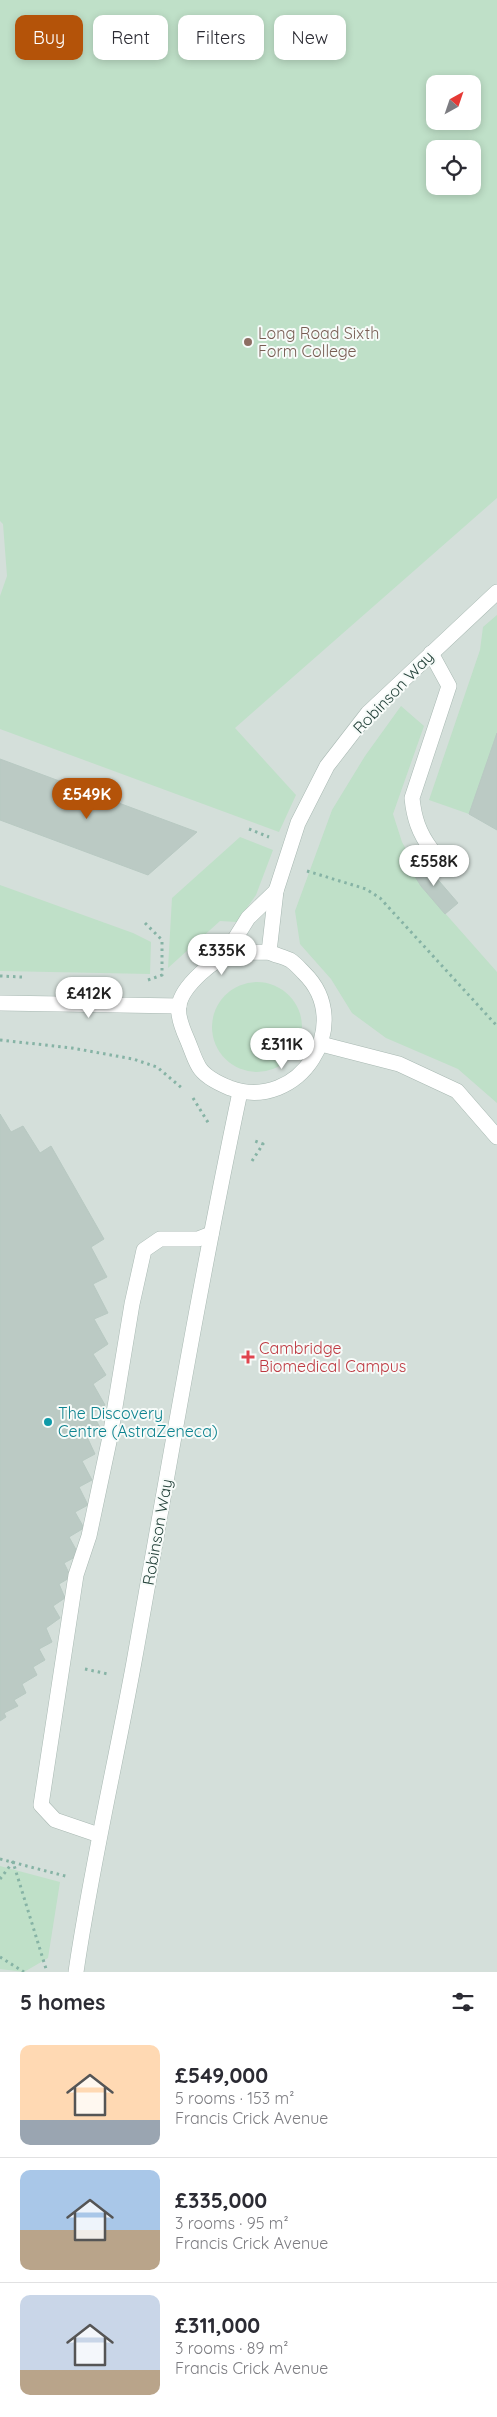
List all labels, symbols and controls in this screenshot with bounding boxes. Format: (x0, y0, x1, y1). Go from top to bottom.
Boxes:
chip: Buy (15, 15, 83, 60)
chip: Rent (93, 15, 168, 60)
chip: Filters (178, 15, 264, 60)
chip: New (274, 15, 346, 60)
north arrow (426, 75, 481, 130)
map controls (426, 75, 481, 195)
button: locate (426, 140, 481, 195)
place label: Long Road Sixth Form College (258, 323, 379, 361)
marker: Long Road Sixth Form College (242, 336, 254, 348)
street label: Robinson Way (348, 646, 438, 738)
pin: £549K (52, 778, 122, 820)
text: £549K (63, 784, 111, 804)
pin: £558K (399, 844, 469, 887)
text: £558K (410, 851, 458, 871)
pin: £335K (187, 934, 257, 976)
text: £335K (199, 940, 245, 960)
pin: £412K (54, 976, 124, 1019)
text: £412K (67, 983, 111, 1003)
pin: £311K (247, 1028, 317, 1070)
text: £311K (261, 1034, 303, 1054)
place label: Cambridge Biomedical Campus (259, 1338, 406, 1376)
marker: Cambridge Biomedical Campus (241, 1350, 255, 1364)
place label: The Discovery Centre (AstraZeneca) (58, 1403, 218, 1441)
marker: The Discovery Centre (AstraZeneca) (42, 1416, 54, 1428)
street label: Robinson Way (138, 1477, 176, 1587)
icon: filters (449, 1988, 477, 2016)
text: 5 homes (20, 1989, 105, 2015)
text: £549,000 (175, 2062, 268, 2088)
icon: home (60, 2065, 120, 2125)
text: 5 rooms · 153 m² (175, 2088, 294, 2108)
text: Francis Crick Avenue (175, 2108, 328, 2128)
text: £335,000 (175, 2187, 267, 2213)
icon: home (60, 2190, 120, 2250)
text: 3 rooms · 95 m² (175, 2213, 289, 2233)
text: Francis Crick Avenue (175, 2233, 328, 2253)
text: £311,000 (175, 2312, 260, 2338)
icon: home (60, 2315, 120, 2375)
text: 3 rooms · 89 m² (175, 2338, 288, 2358)
text: Francis Crick Avenue (175, 2358, 328, 2378)

